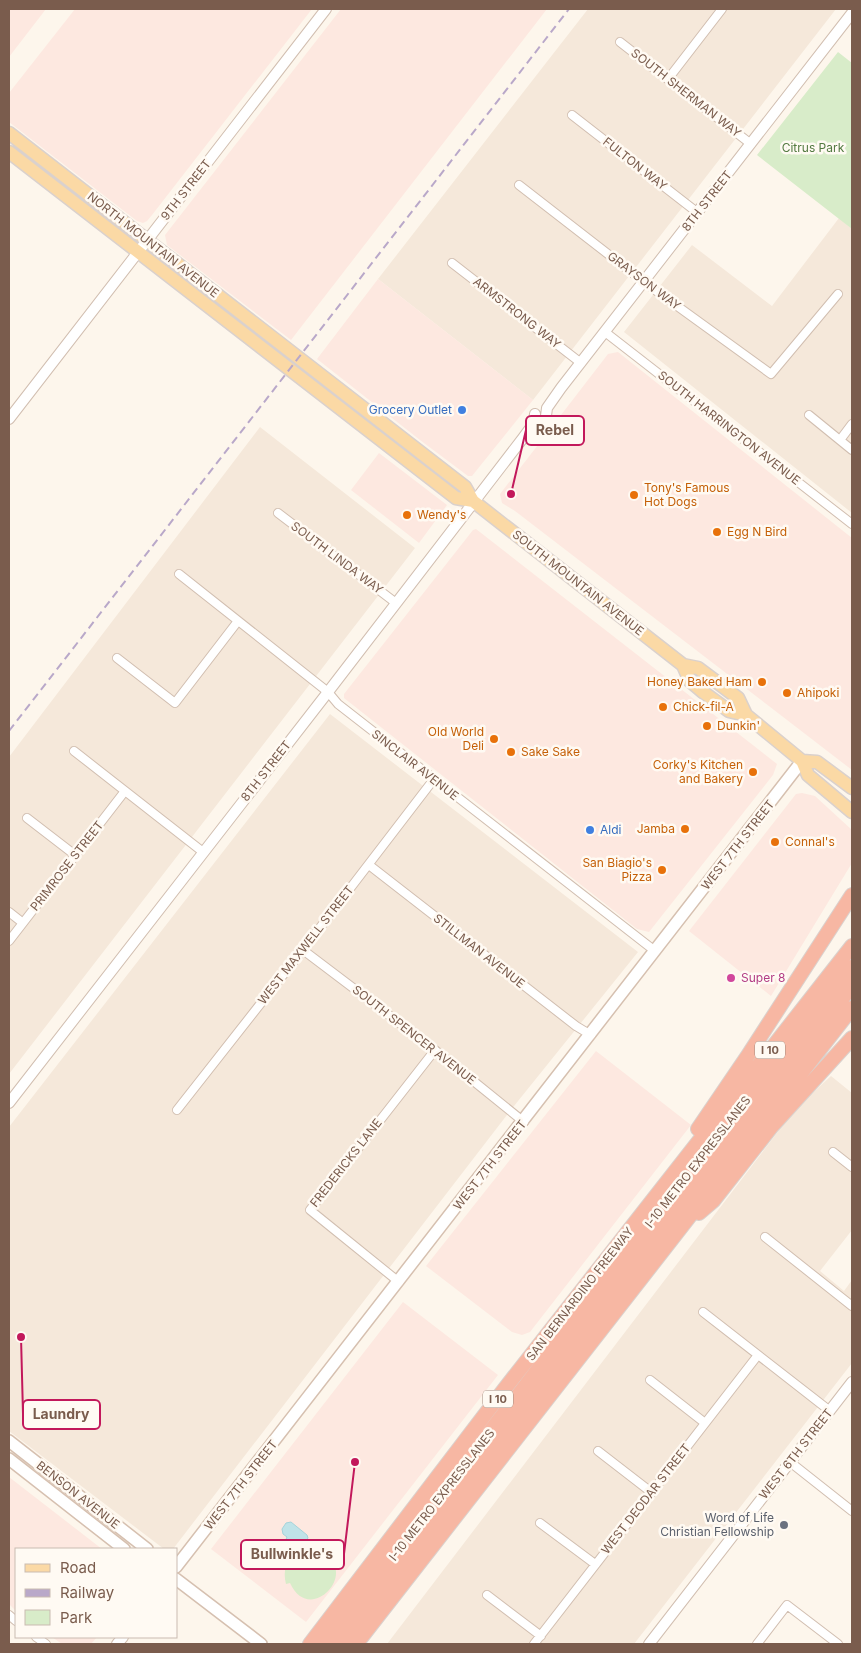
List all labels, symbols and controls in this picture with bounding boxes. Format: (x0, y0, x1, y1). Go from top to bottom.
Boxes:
street label: SOUTH SHERMAN WAY (628, 45, 744, 140)
street label: FULTON WAY (600, 134, 670, 193)
park label: Citrus Park (782, 140, 845, 155)
street label: 9TH STREET (157, 156, 214, 223)
street label: 8TH STREET (678, 167, 735, 234)
street label: NORTH MOUNTAIN AVENUE (85, 189, 222, 301)
street label: GRAYSON WAY (605, 248, 684, 313)
street label: ARMSTRONG WAY (470, 274, 564, 352)
street label: SOUTH HARRINGTON AVENUE (655, 367, 803, 488)
place label: Grocery Outlet (369, 402, 452, 417)
marker: Grocery Outlet (456, 404, 468, 416)
callout: Rebel (526, 416, 584, 445)
text: Rebel (536, 421, 574, 438)
place label: Tony's Famous Hot Dogs (644, 480, 730, 509)
marker: Tony's Famous Hot Dogs (628, 489, 640, 501)
place label: Wendy's (417, 507, 466, 522)
marker: Wendy's (401, 509, 413, 521)
street label: SOUTH LINDA WAY (288, 518, 386, 597)
place label: Egg N Bird (727, 524, 787, 539)
marker: Egg N Bird (711, 526, 723, 538)
street label: SOUTH MOUNTAIN AVENUE (510, 527, 647, 639)
place label: Honey Baked Ham (647, 674, 752, 689)
marker: Honey Baked Ham (756, 676, 768, 688)
place label: Ahipoki (797, 685, 839, 700)
marker: Ahipoki (781, 687, 793, 699)
place label: Chick-fil-A (673, 699, 734, 714)
marker: Chick-fil-A (657, 701, 669, 713)
place label: Dunkin' (717, 718, 760, 733)
marker: Dunkin' (701, 720, 713, 732)
place label: Old World Deli (428, 724, 484, 753)
street label: SINCLAIR AVENUE (369, 726, 462, 803)
marker: Old World Deli (488, 733, 500, 745)
street label: 8TH STREET (237, 737, 294, 804)
place label: Sake Sake (521, 744, 580, 759)
marker: Sake Sake (505, 746, 517, 758)
place label: Corky's Kitchen and Bakery (653, 757, 743, 786)
marker: Corky's Kitchen and Bakery (747, 766, 759, 778)
street label: WEST 7TH STREET (698, 797, 778, 893)
street label: PRIMROSE STREET (27, 818, 107, 914)
place label: Jamba (637, 821, 675, 836)
place label: Aldi (600, 822, 622, 837)
marker: Jamba (679, 823, 691, 835)
marker: Aldi (584, 824, 596, 836)
place label: Connal's (785, 834, 835, 849)
marker: Connal's (769, 836, 781, 848)
place label: San Biagio's Pizza (582, 855, 652, 884)
marker: San Biagio's Pizza (656, 864, 668, 876)
street label: WEST MAXWELL STREET (255, 882, 357, 1007)
street label: STILLMAN AVENUE (431, 910, 528, 991)
place label: Super 8 (741, 970, 785, 985)
marker: Super 8 (725, 972, 737, 984)
street label: SOUTH SPENCER AVENUE (350, 982, 479, 1088)
road number: I 10 (755, 1042, 785, 1058)
street label: I-10 METRO EXPRESSLANES (642, 1093, 754, 1231)
street label: FREDERICKS LANE (306, 1116, 385, 1210)
street label: WEST 7TH STREET (450, 1117, 530, 1213)
street label: SAN BERNARDINO FREEWAY (523, 1224, 637, 1364)
road number: I 10 (483, 1390, 513, 1408)
callout: Laundry (23, 1400, 100, 1429)
text: Laundry (33, 1405, 90, 1422)
street label: WEST 6TH STREET (756, 1405, 836, 1502)
street label: I-10 METRO EXPRESSLANES (386, 1426, 498, 1564)
street label: WEST 7TH STREET (201, 1437, 281, 1533)
street label: WEST DEODAR STREET (598, 1440, 693, 1557)
street label: BENSON AVENUE (34, 1457, 123, 1532)
place label: Word of Life Christian Fellowship (660, 1510, 774, 1539)
marker: Word of Life Christian Fellowship (778, 1519, 790, 1531)
callout: Bullwinkle's (241, 1540, 344, 1569)
text: Bullwinkle's (251, 1545, 333, 1562)
legend (15, 1548, 178, 1638)
text: Road (60, 1558, 96, 1577)
text: Railway (60, 1583, 115, 1602)
text: Park (60, 1608, 93, 1627)

